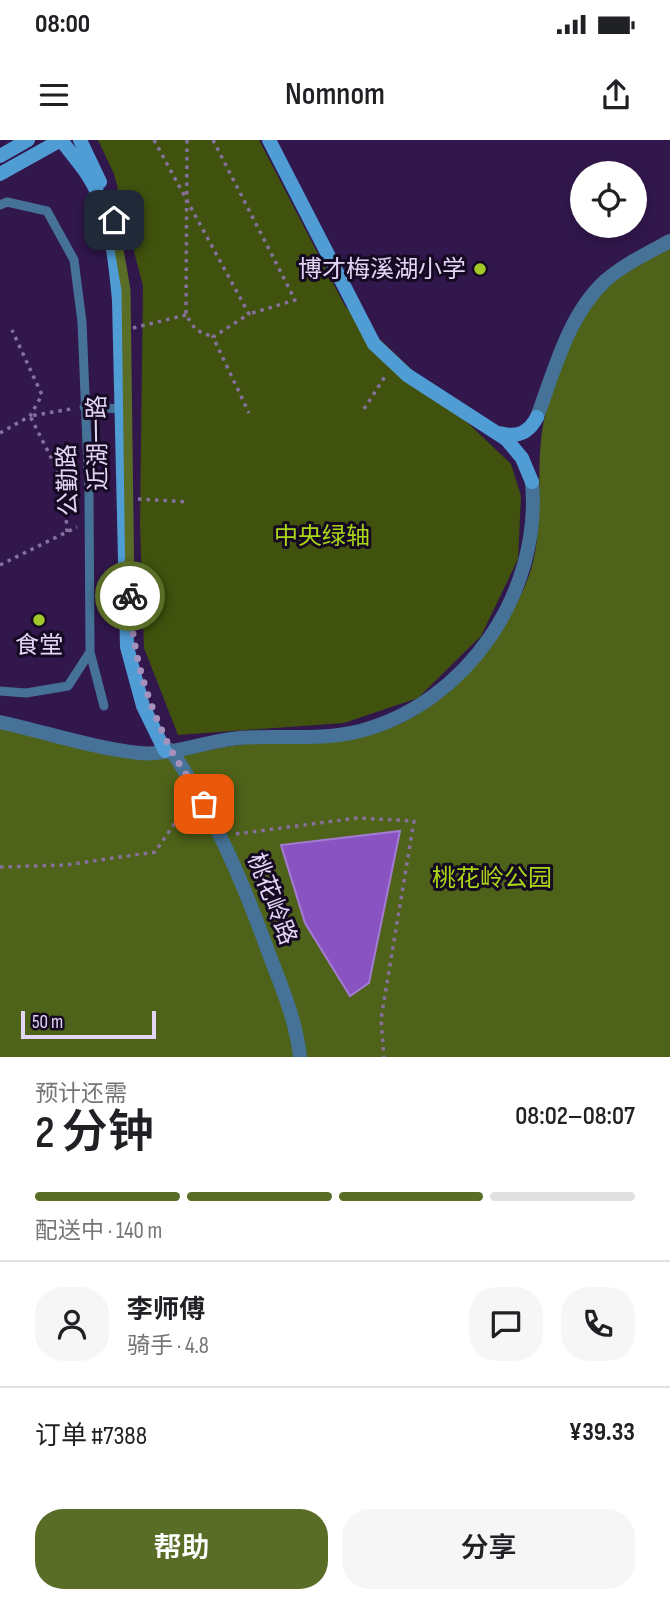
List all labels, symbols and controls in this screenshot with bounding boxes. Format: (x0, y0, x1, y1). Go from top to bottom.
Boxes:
text: 08:00 (35, 9, 90, 40)
text: Nomnom (285, 75, 385, 114)
icon: menu (35, 76, 73, 114)
icon: share (597, 76, 635, 114)
map controls (570, 161, 647, 238)
button: locate (570, 161, 647, 238)
pin (84, 190, 144, 250)
icon: home (95, 201, 133, 239)
place label: 博才梅溪湖小学 (298, 255, 466, 284)
marker: 博才梅溪湖小学 (472, 261, 488, 277)
street label: 近湖一路 (83, 395, 113, 491)
street label: 公勤路 (52, 444, 84, 516)
park label: 中央绿轴 (274, 522, 370, 551)
courier (95, 561, 165, 631)
icon: bike (111, 577, 149, 615)
marker: 食堂 (31, 612, 47, 628)
place label: 食堂 (15, 631, 63, 660)
pin (174, 774, 234, 834)
icon: bag (185, 785, 223, 823)
street label: 桃花岭路 (241, 849, 303, 949)
park label: 桃花岭公园 (432, 864, 552, 893)
scale bar (21, 1008, 156, 1040)
text: 50 m (32, 1011, 63, 1034)
text: 预计还需 (35, 1080, 127, 1108)
text: 08:02–08:07 (515, 1101, 635, 1132)
text: 2 分钟 (35, 1106, 154, 1161)
text: 配送中 · 140 m (35, 1217, 162, 1245)
button: person (35, 1287, 109, 1361)
button: chat (469, 1287, 543, 1361)
button: phone (561, 1287, 635, 1361)
text: 李师傅 (127, 1295, 205, 1326)
text: 骑手 · 4.8 (127, 1332, 209, 1360)
text: ¥39.33 (569, 1417, 635, 1448)
text: 订单 #7388 (35, 1421, 147, 1452)
button: 帮助 (35, 1509, 328, 1589)
button: 分享 (342, 1509, 635, 1589)

